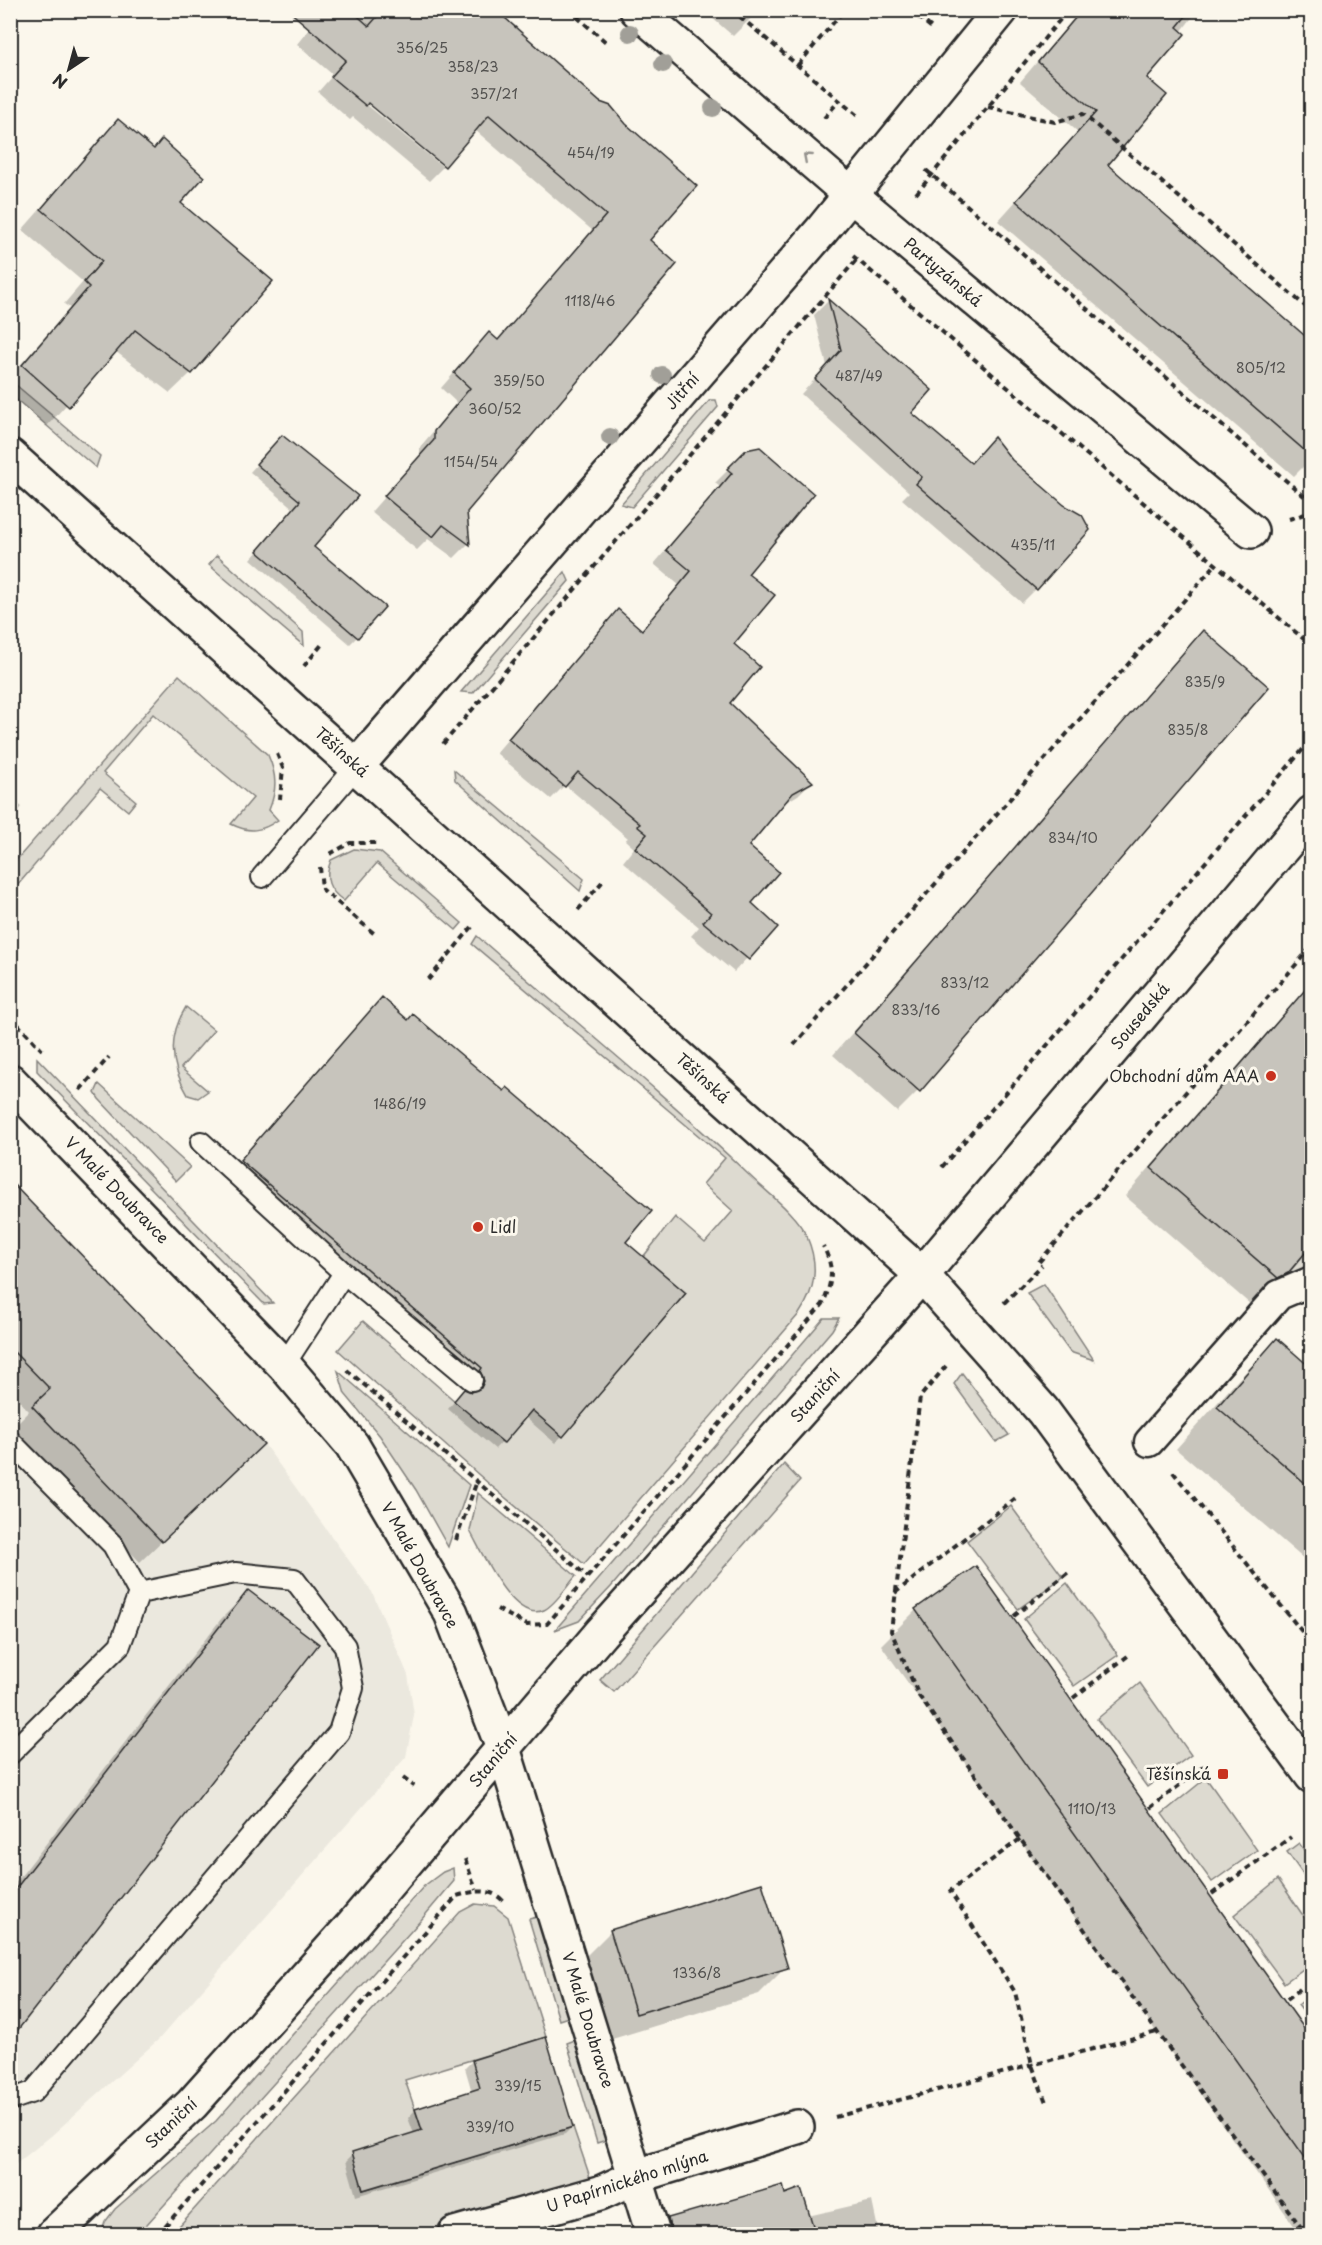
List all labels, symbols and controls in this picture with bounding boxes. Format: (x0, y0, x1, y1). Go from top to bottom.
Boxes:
house number: 356/25 (396, 37, 448, 58)
north arrow (39, 39, 99, 99)
house number: 358/23 (447, 56, 499, 77)
text: N (47, 69, 72, 95)
house number: 357/21 (470, 83, 518, 104)
house number: 454/19 (567, 142, 615, 163)
one-way arrow (803, 153, 814, 164)
street label: Partyzánská (899, 231, 988, 312)
house number: 1118/46 (565, 290, 616, 311)
house number: 805/12 (1236, 357, 1286, 378)
house number: 487/49 (835, 365, 883, 386)
street label: Jitřní (658, 366, 704, 414)
house number: 359/50 (493, 370, 545, 391)
house number: 360/52 (468, 398, 522, 419)
house number: 1154/54 (444, 451, 498, 472)
house number: 435/11 (1011, 534, 1055, 555)
house number: 835/9 (1185, 671, 1225, 692)
house number: 835/8 (1168, 719, 1208, 740)
street label: Těšínská (310, 721, 375, 782)
house number: 834/10 (1048, 827, 1098, 848)
house number: 833/12 (941, 972, 990, 993)
street label: Sousedská (1104, 977, 1174, 1054)
house number: 833/16 (892, 999, 941, 1020)
street label: Těšínská (671, 1047, 736, 1108)
place label: Obchodní dům AAA (1109, 1063, 1259, 1087)
marker: Obchodní dům AAA (1264, 1069, 1278, 1083)
house number: 1486/19 (374, 1093, 426, 1114)
street label: V Malé Doubravce (60, 1130, 175, 1248)
place label: Lidl (490, 1214, 516, 1238)
marker: Lidl (471, 1220, 485, 1234)
street label: Staniční (784, 1363, 845, 1427)
street label: V Malé Doubravce (376, 1497, 466, 1632)
street label: Staniční (462, 1727, 522, 1792)
place label: Těšínská (1146, 1761, 1211, 1785)
marker: Těšínská (1216, 1767, 1230, 1781)
house number: 1110/13 (1068, 1798, 1116, 1819)
street label: V Malé Doubravce (557, 1949, 621, 2091)
house number: 1336/8 (673, 1962, 721, 1983)
house number: 339/15 (494, 2075, 542, 2096)
street label: Staniční (139, 2091, 202, 2153)
house number: 339/10 (466, 2116, 514, 2137)
street label: U Papírnického mlýna (543, 2143, 711, 2218)

